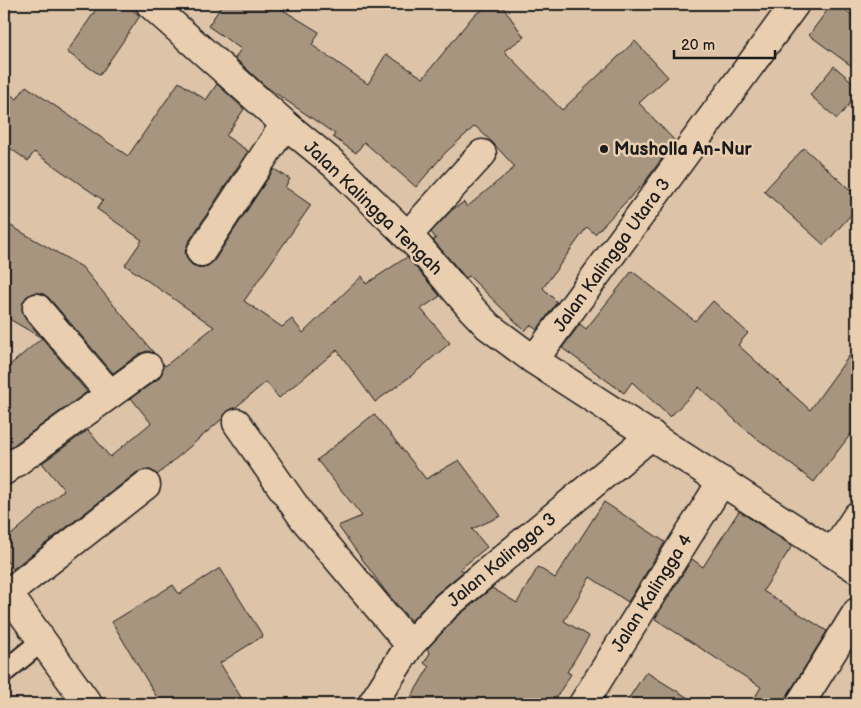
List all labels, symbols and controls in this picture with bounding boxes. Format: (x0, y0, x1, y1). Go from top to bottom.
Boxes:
scale bar (674, 28, 775, 60)
text: 20 m (681, 36, 715, 55)
street label: Jalan Kalingga Tengah (300, 137, 446, 279)
place label: Musholla An-Nur (614, 139, 752, 160)
marker: Musholla An-Nur (598, 143, 610, 155)
street label: Jalan Kalingga Utara 3 (549, 174, 675, 336)
street label: Jalan Kalingga 3 (443, 508, 561, 612)
street label: Jalan Kalingga 4 (607, 530, 697, 656)

